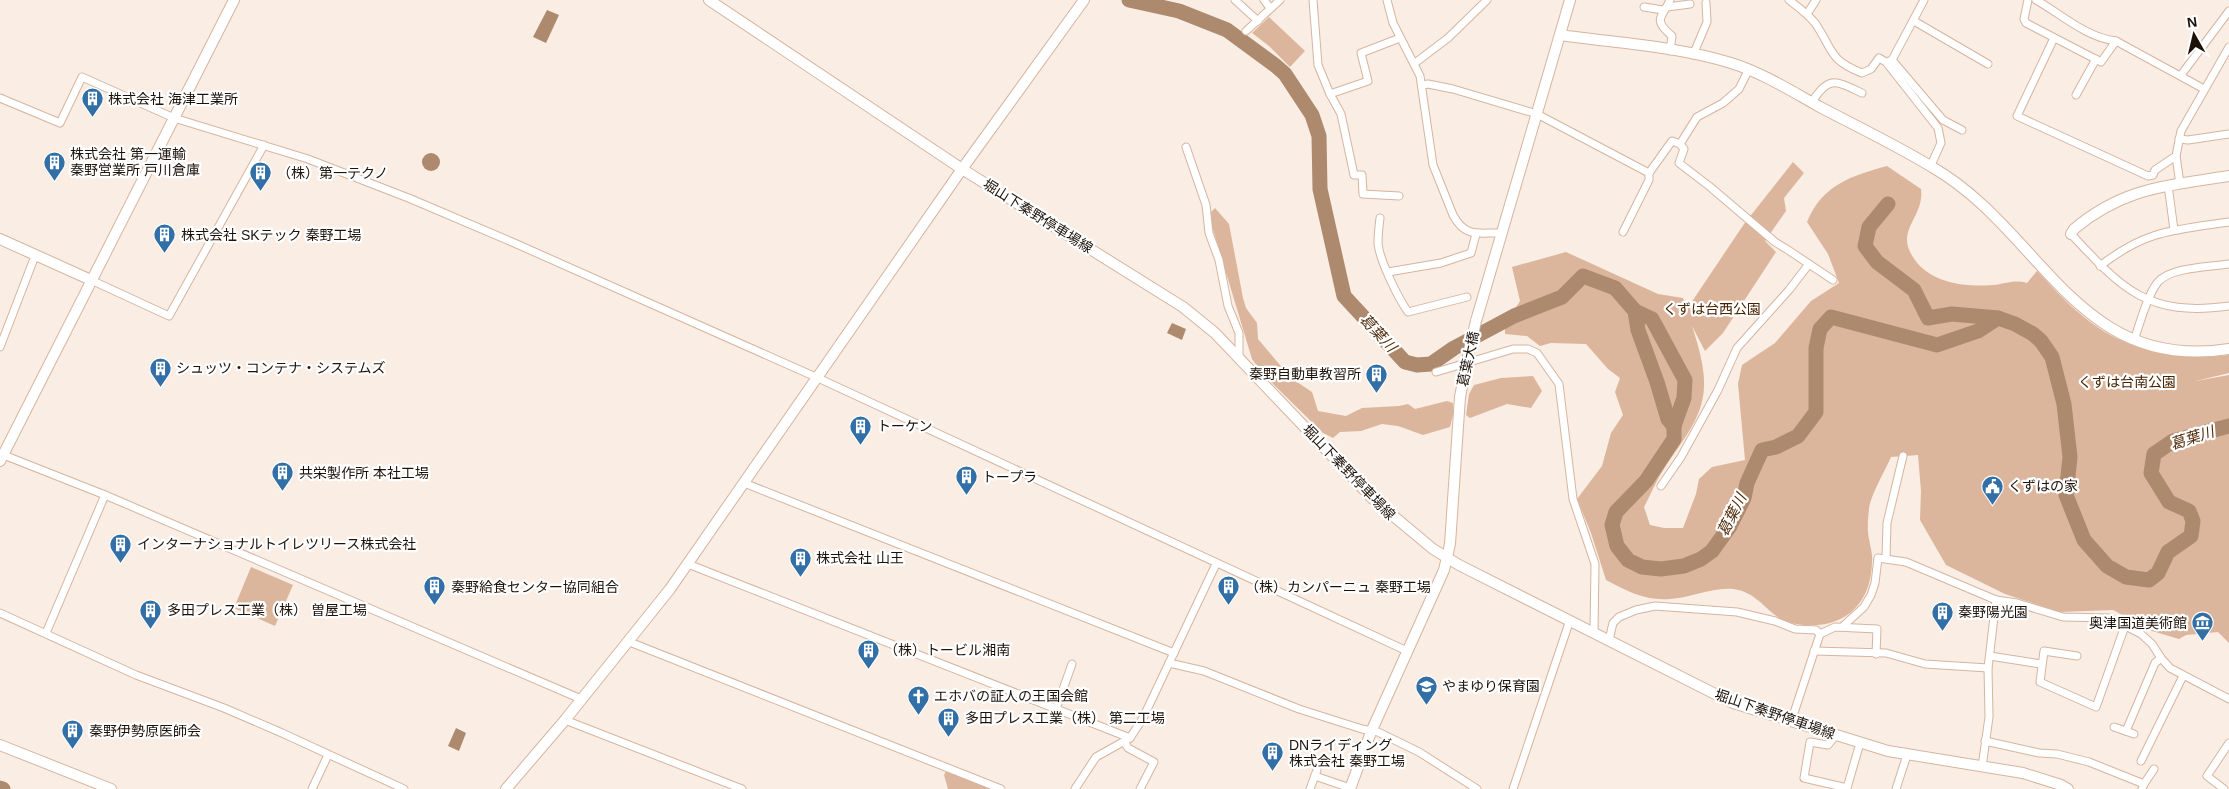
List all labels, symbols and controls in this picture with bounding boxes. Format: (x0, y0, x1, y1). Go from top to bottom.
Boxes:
north arrow (2169, 10, 2219, 60)
text: N (2186, 13, 2198, 31)
building icon: 株式会社 海津工業所 (80, 87, 104, 118)
place label: 株式会社 海津工業所 (108, 91, 238, 107)
place label: 株式会社 第一運輸 秦野営業所 戸川倉庫 (70, 146, 200, 178)
building icon: 株式会社 第一運輸 秦野営業所 戸川倉庫 (42, 150, 66, 181)
building icon: （株）第一テクノ (249, 161, 273, 192)
place label: （株）第一テクノ (277, 165, 388, 181)
street label: 堀山下秦野停車場線 (980, 176, 1096, 256)
building icon: 株式会社 SKテック 秦野工場 (153, 223, 177, 254)
place label: 株式会社 SKテック 秦野工場 (181, 227, 361, 243)
park label: くずは台西公園 (1663, 301, 1761, 317)
water label: 葛葉川 (1357, 310, 1401, 356)
street label: 葛葉大橋 (1454, 330, 1482, 388)
building icon: シュッツ・コンテナ・システムズ (148, 356, 172, 387)
place label: シュッツ・コンテナ・システムズ (176, 360, 386, 376)
building icon: 秦野自動車教習所 (1365, 362, 1389, 393)
place label: 秦野自動車教習所 (1249, 366, 1361, 382)
park label: くずは台南公園 (2078, 374, 2176, 390)
building icon: トーケン (849, 414, 873, 445)
place label: トーケン (877, 418, 933, 434)
street label: 堀山下秦野停車場線 (1299, 421, 1399, 523)
water label: 葛葉川 (2168, 422, 2218, 453)
building icon: 共栄製作所 本社工場 (271, 461, 295, 492)
place label: 共栄製作所 本社工場 (299, 465, 429, 481)
building icon: トープラ (954, 465, 978, 496)
place label: トープラ (982, 469, 1037, 485)
public building icon: くずはの家 (1980, 474, 2004, 505)
place label: くずはの家 (2008, 478, 2078, 494)
water label: 葛葉川 (1714, 489, 1750, 539)
building icon: インターナショナルトイレツリース株式会社 (109, 532, 133, 563)
place label: インターナショナルトイレツリース株式会社 (137, 536, 416, 552)
building icon: 株式会社 山王 (788, 546, 812, 577)
place label: 株式会社 山王 (816, 550, 904, 566)
building icon: 秦野給食センター協同組合 (423, 575, 447, 606)
building icon: （株）カンパーニュ 秦野工場 (1217, 575, 1241, 606)
place label: 秦野給食センター協同組合 (451, 579, 619, 595)
place label: （株）カンパーニュ 秦野工場 (1245, 579, 1431, 595)
building icon: 多田プレス工業（株） 曽屋工場 (139, 598, 163, 629)
building icon: 秦野陽光園 (1930, 600, 1954, 631)
place label: 多田プレス工業（株） 曽屋工場 (167, 602, 367, 618)
place label: 秦野陽光園 (1958, 604, 2028, 620)
museum icon: 奥津国道美術館 (2191, 611, 2215, 642)
place label: 奥津国道美術館 (2089, 615, 2187, 631)
building icon: （株）トービル湘南 (856, 638, 880, 669)
place label: （株）トービル湘南 (884, 642, 1010, 658)
school or university icon: やまゆり保育園 (1414, 674, 1438, 705)
place label: やまゆり保育園 (1442, 678, 1540, 694)
church icon: エホバの証人の王国会館 (906, 684, 930, 715)
street label: 堀山下秦野停車場線 (1713, 686, 1837, 742)
place label: エホバの証人の王国会館 (934, 688, 1088, 704)
building icon: 多田プレス工業（株） 第二工場 (937, 706, 961, 737)
place label: 多田プレス工業（株） 第二工場 (965, 710, 1165, 726)
building icon: 秦野伊勢原医師会 (61, 719, 85, 750)
place label: 秦野伊勢原医師会 (89, 723, 201, 739)
place label: DNライディング 株式会社 秦野工場 (1289, 737, 1405, 769)
building icon: DNライディング 株式会社 秦野工場 (1261, 741, 1285, 772)

